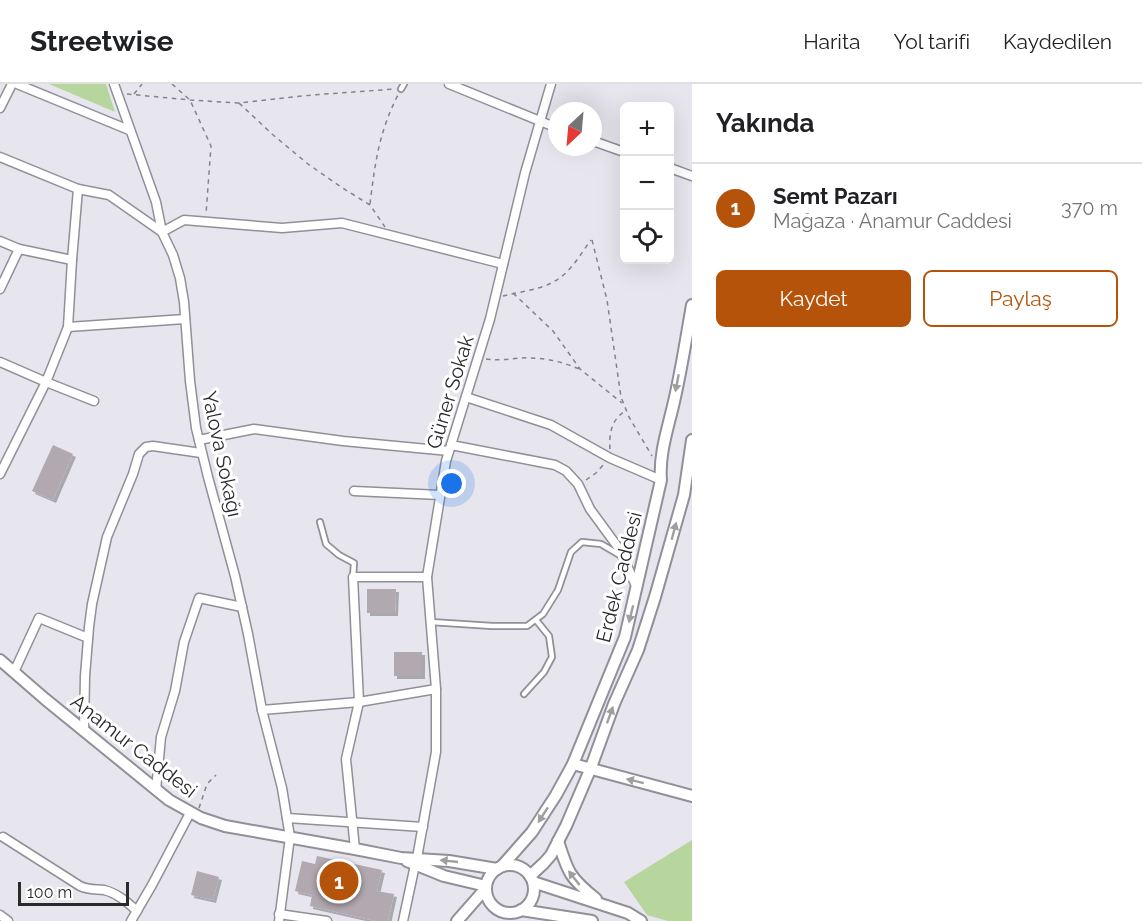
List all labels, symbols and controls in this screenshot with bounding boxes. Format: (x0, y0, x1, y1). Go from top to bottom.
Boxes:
text: Streetwise (30, 25, 174, 58)
text: Harita (803, 29, 860, 54)
text: Yol tarifi (893, 29, 970, 54)
text: Kaydedilen (1003, 29, 1112, 54)
north arrow (548, 102, 602, 156)
map controls (620, 102, 674, 264)
button: + (620, 102, 674, 156)
text: Yakında (716, 108, 814, 138)
button: − (620, 156, 674, 210)
text: Semt Pazarı (773, 183, 898, 209)
text: 1 (731, 196, 740, 220)
text: 370 m (1061, 196, 1118, 220)
text: Mağaza · Anamur Caddesi (773, 209, 1012, 233)
button: locate (620, 210, 674, 264)
button: Kaydet (716, 270, 911, 327)
button: Paylaş (923, 270, 1118, 327)
street label: Güner Sokak (421, 332, 479, 452)
one-way arrow (672, 373, 682, 392)
street label: Yalova Sokağı (197, 389, 247, 519)
your location (437, 469, 466, 498)
street label: Erdek Caddesi (591, 509, 647, 645)
one-way arrow (670, 522, 680, 540)
one-way arrow (625, 605, 635, 624)
street label: Anamur Caddesi (66, 689, 202, 803)
one-way arrow (606, 706, 616, 724)
one-way arrow (626, 776, 645, 786)
one-way arrow (537, 806, 549, 822)
one-way arrow (440, 856, 459, 866)
pin: 1 (320, 858, 358, 904)
one-way arrow (567, 870, 580, 886)
scale bar (18, 879, 129, 906)
text: 100 m (27, 883, 72, 902)

